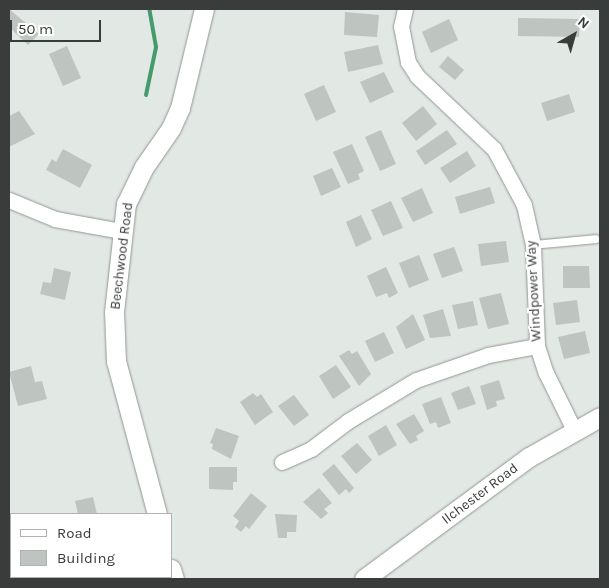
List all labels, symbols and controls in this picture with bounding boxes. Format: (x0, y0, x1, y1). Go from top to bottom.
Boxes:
scale bar (12, 10, 104, 42)
north arrow (549, 10, 599, 60)
text: N (574, 13, 593, 33)
text: 50 m (18, 20, 53, 38)
street label: Beechwood Road (107, 201, 137, 311)
street label: Windpower Way (523, 240, 545, 342)
street label: Ilchester Road (439, 460, 521, 528)
legend (10, 513, 172, 578)
text: Road (57, 524, 92, 542)
text: Building (57, 549, 115, 567)

